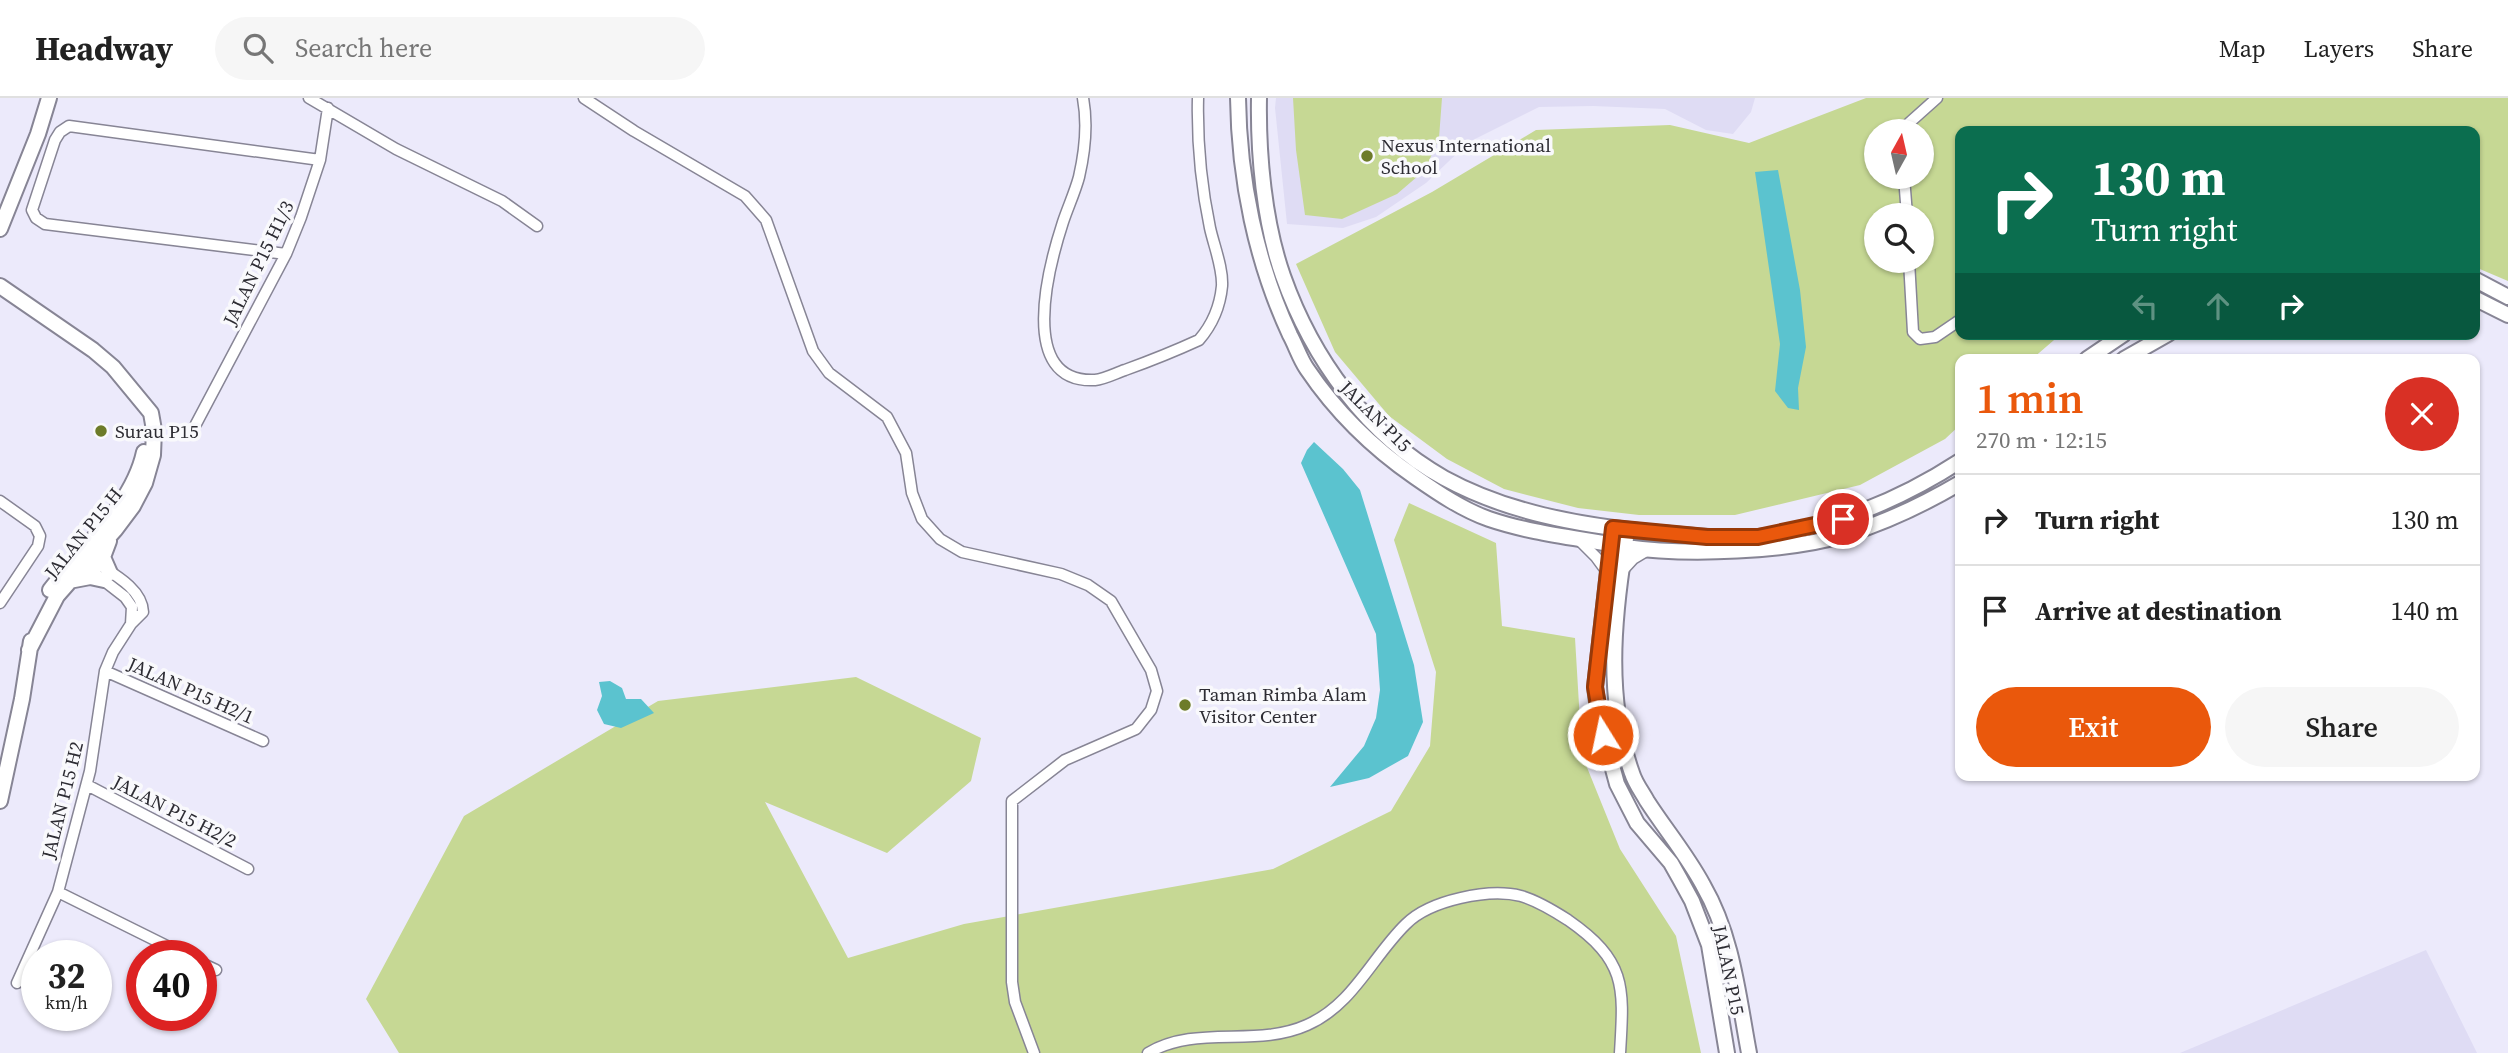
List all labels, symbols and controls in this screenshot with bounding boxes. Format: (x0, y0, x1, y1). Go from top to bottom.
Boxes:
search box (215, 17, 705, 80)
text: Headway (35, 26, 173, 71)
icon: search (239, 29, 277, 67)
text: Search here (295, 30, 432, 66)
text: Map (2219, 32, 2266, 65)
text: Layers (2304, 32, 2374, 65)
text: Share (2412, 32, 2473, 65)
north arrow (1864, 119, 1934, 189)
map controls (1864, 119, 1934, 273)
place label: Nexus International School (1381, 132, 1551, 180)
text: 130 m (2091, 144, 2226, 211)
marker: Nexus International School (1359, 148, 1375, 164)
icon: right (1976, 154, 2067, 245)
street label: JALAN P15 H1/3 (216, 196, 299, 331)
button: search (1864, 203, 1934, 273)
text: Turn right (2091, 208, 2237, 252)
icon: left (2126, 287, 2164, 325)
icon: ahead (2199, 287, 2237, 325)
icon: right (2272, 287, 2310, 325)
text: 1 min (1976, 369, 2084, 427)
street label: JALAN P15 (1334, 374, 1417, 457)
button: close (2385, 377, 2459, 451)
place label: Surau P15 (115, 418, 199, 444)
marker: Surau P15 (93, 423, 109, 439)
text: 270 m · 12:15 (1976, 424, 2107, 456)
street label: JALAN P15 H (37, 482, 128, 585)
pin (1813, 489, 1873, 549)
icon: arrive (1824, 500, 1862, 538)
icon: right (1976, 501, 2014, 539)
text: Turn right (2035, 502, 2159, 538)
text: 130 m (2391, 502, 2459, 538)
icon: arrive (1976, 592, 2014, 630)
text: Arrive at destination (2035, 593, 2282, 629)
text: 140 m (2391, 593, 2459, 629)
street label: JALAN P15 H2/1 (123, 650, 258, 729)
place label: Taman Rimba Alam Visitor Center (1199, 681, 1367, 729)
button: Exit (1976, 687, 2211, 767)
button: Share (2225, 687, 2459, 767)
marker: Taman Rimba Alam Visitor Center (1177, 697, 1193, 713)
position arrow (1566, 698, 1640, 772)
street label: JALAN P15 H2 (35, 739, 89, 862)
street label: JALAN P15 H2/2 (108, 768, 241, 853)
street label: JALAN P15 (1707, 922, 1751, 1017)
speed limit sign: 40 (126, 940, 217, 1031)
text: 32 (48, 952, 85, 1000)
text: km/h (45, 990, 88, 1015)

